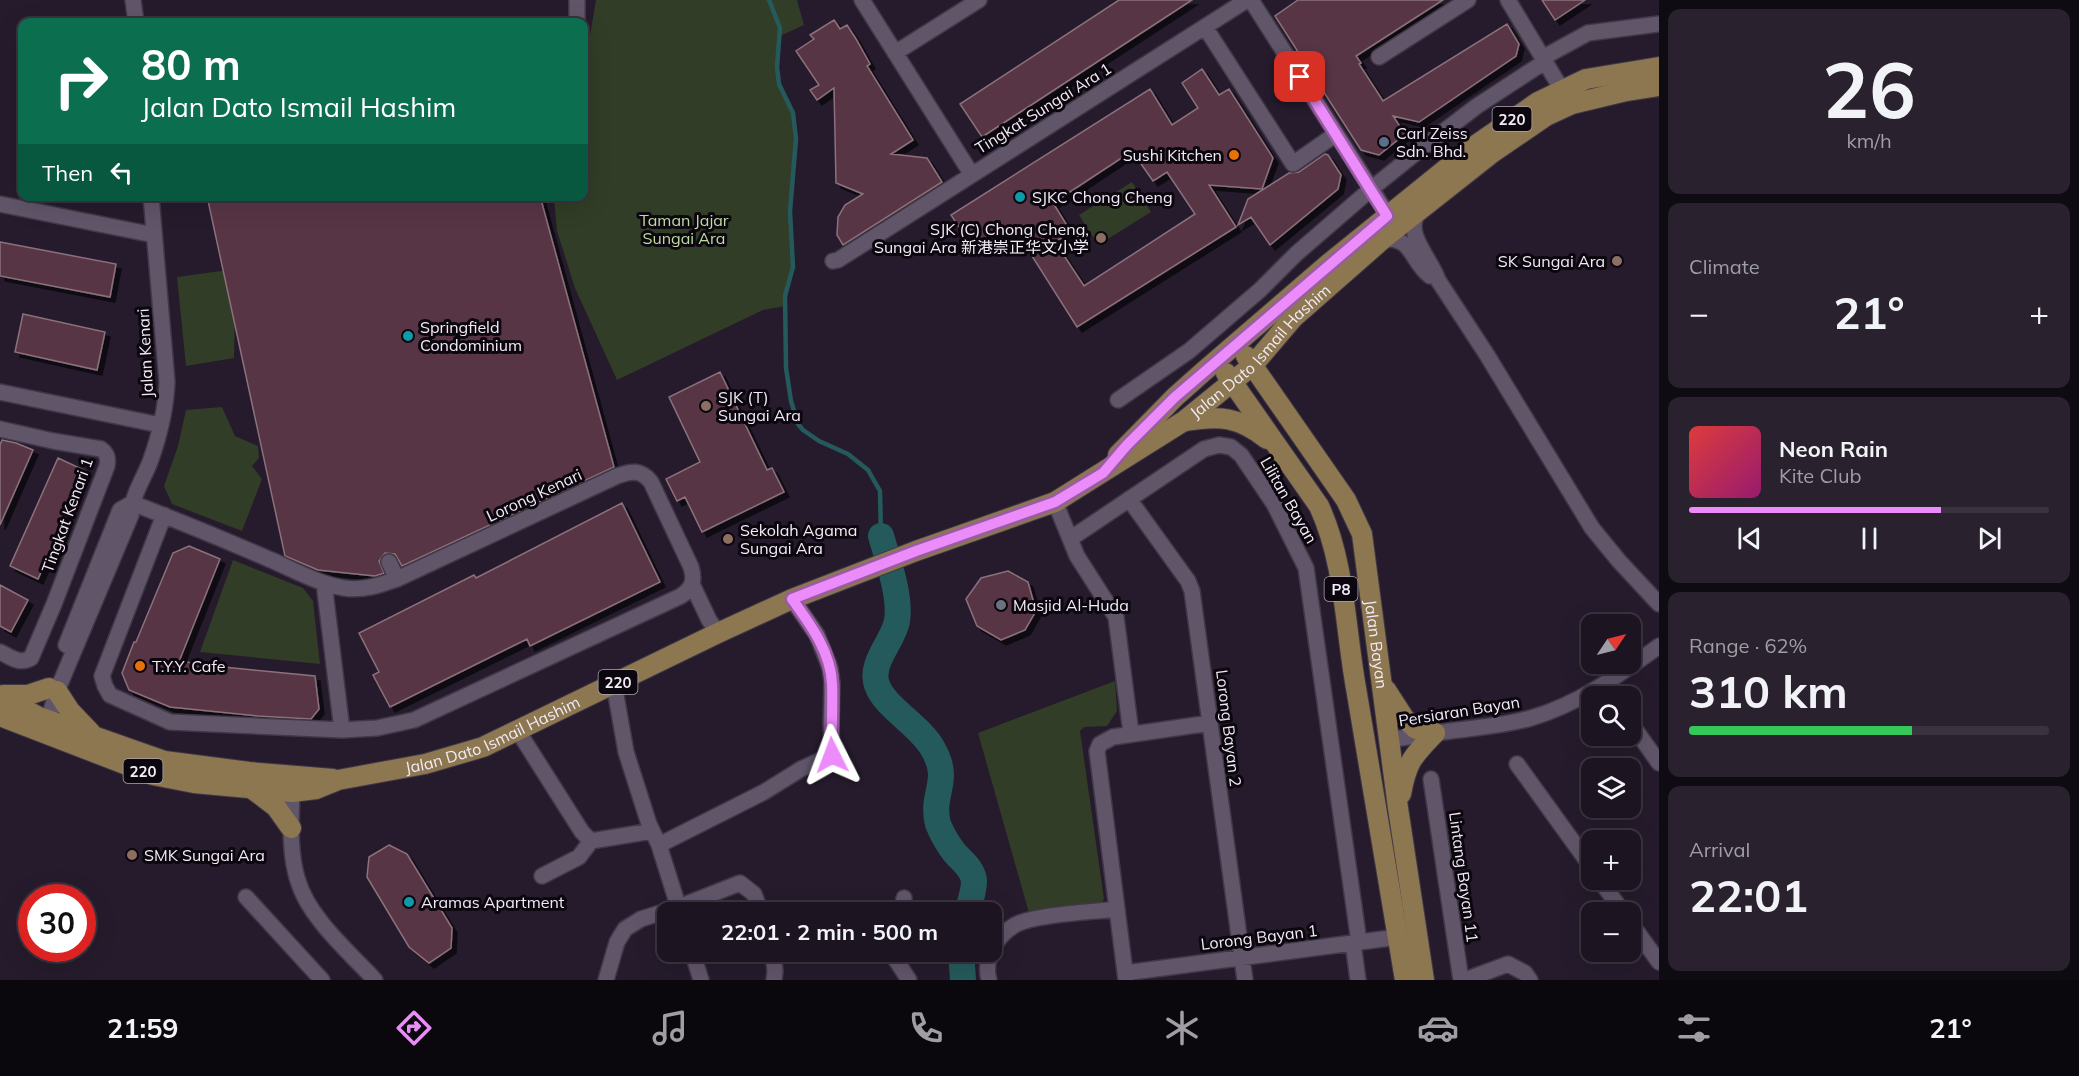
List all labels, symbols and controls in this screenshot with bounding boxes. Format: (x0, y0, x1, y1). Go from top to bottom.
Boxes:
text: 80 m (141, 38, 241, 91)
text: 26 (1822, 40, 1916, 138)
icon: right (42, 42, 120, 120)
pin (1274, 51, 1325, 102)
street label: Tingkat Sungai Ara 1 (971, 58, 1115, 158)
icon: arrive (1283, 60, 1316, 93)
text: Jalan Dato Ismail Hashim (141, 90, 456, 124)
road number: 220 (1492, 107, 1532, 131)
place label: Carl Zeiss Sdn. Bhd. (1396, 123, 1468, 161)
text: km/h (1846, 128, 1892, 153)
marker: Carl Zeiss Sdn. Bhd. (1377, 135, 1391, 149)
place label: Sushi Kitchen (1123, 145, 1222, 165)
marker: Sushi Kitchen (1227, 148, 1241, 162)
icon: left (105, 156, 138, 189)
text: Then (42, 159, 93, 187)
place label: SJKC Chong Cheng (1032, 187, 1173, 207)
marker: SJKC Chong Cheng (1013, 190, 1027, 204)
park label: Taman Jajar Sungai Ara (639, 210, 729, 248)
place label: SJK (C) Chong Cheng, Sungai Ara 新港崇正华文小学 (874, 219, 1089, 257)
marker: SJK (C) Chong Cheng, Sungai Ara 新港崇正华文小学 (1094, 231, 1108, 245)
place label: SK Sungai Ara (1498, 251, 1605, 271)
marker: SK Sungai Ara (1610, 254, 1624, 268)
text: Climate (1689, 254, 1760, 279)
street label: Jalan Dato Ismail Hashim (1186, 280, 1335, 422)
text: 21° (1833, 284, 1905, 340)
text: − (1689, 292, 1709, 333)
text: + (2029, 292, 2049, 333)
street label: Jalan Kenari (133, 308, 157, 398)
place label: Springfield Condominium (420, 317, 522, 355)
marker: Springfield Condominium (401, 329, 415, 343)
place label: SJK (T) Sungai Ara (718, 387, 801, 425)
marker: SJK (T) Sungai Ara (699, 399, 713, 413)
text: Neon Rain (1779, 435, 1888, 463)
street label: Lilitan Bayan (1256, 453, 1322, 547)
street label: Tingkat Kenari 1 (37, 455, 97, 575)
text: Kite Club (1779, 463, 1861, 488)
street label: Lorong Kenari (483, 464, 585, 526)
place label: Sekolah Agama Sungai Ara (740, 520, 857, 558)
icon: previous (1733, 522, 1766, 555)
icon: pause (1853, 522, 1886, 555)
icon: next (1973, 522, 2006, 555)
marker: Sekolah Agama Sungai Ara (721, 532, 735, 546)
road number: P8 (1324, 577, 1358, 601)
place label: Masjid Al-Huda (1013, 595, 1129, 615)
marker: Masjid Al-Huda (994, 598, 1008, 612)
street label: Jalan Bayan (1361, 598, 1392, 690)
north arrow (1581, 614, 1641, 674)
map controls (1581, 614, 1641, 962)
text: Range · 62% (1689, 633, 1807, 658)
place label: T.Y.Y. Cafe (152, 656, 225, 676)
marker: T.Y.Y. Cafe (133, 659, 147, 673)
text: 310 km (1689, 663, 1848, 719)
street label: Lorong Bayan 2 (1212, 669, 1246, 787)
road number: 220 (598, 670, 638, 694)
button: search (1581, 686, 1641, 746)
street label: Jalan Dato Ismail Hashim (403, 692, 583, 777)
street label: Persiaran Bayan (1397, 692, 1521, 730)
position arrow (800, 723, 864, 787)
button: layers (1581, 758, 1641, 818)
road number: 220 (124, 759, 162, 783)
street label: Lintang Bayan 11 (1445, 811, 1483, 943)
button: + (1581, 830, 1641, 890)
text: Arrival (1689, 837, 1750, 862)
place label: SMK Sungai Ara (144, 845, 265, 865)
marker: SMK Sungai Ara (125, 848, 139, 862)
text: 22:01 (1689, 867, 1808, 923)
speed limit sign: 30 (18, 884, 96, 962)
place label: Aramas Apartment (421, 892, 565, 912)
marker: Aramas Apartment (402, 895, 416, 909)
button: − (1581, 902, 1641, 962)
text: 22:01 · 2 min · 500 m (721, 918, 938, 946)
street label: Lorong Bayan 1 (1200, 920, 1318, 954)
icon: directions (393, 1007, 435, 1049)
icon: music (649, 1007, 691, 1049)
icon: phone (905, 1007, 947, 1049)
icon: climate (1161, 1007, 1203, 1049)
icon: car (1417, 1007, 1459, 1049)
icon: filters (1673, 1007, 1715, 1049)
text: 21:59 (107, 1011, 179, 1045)
text: 21° (1929, 1011, 1972, 1045)

